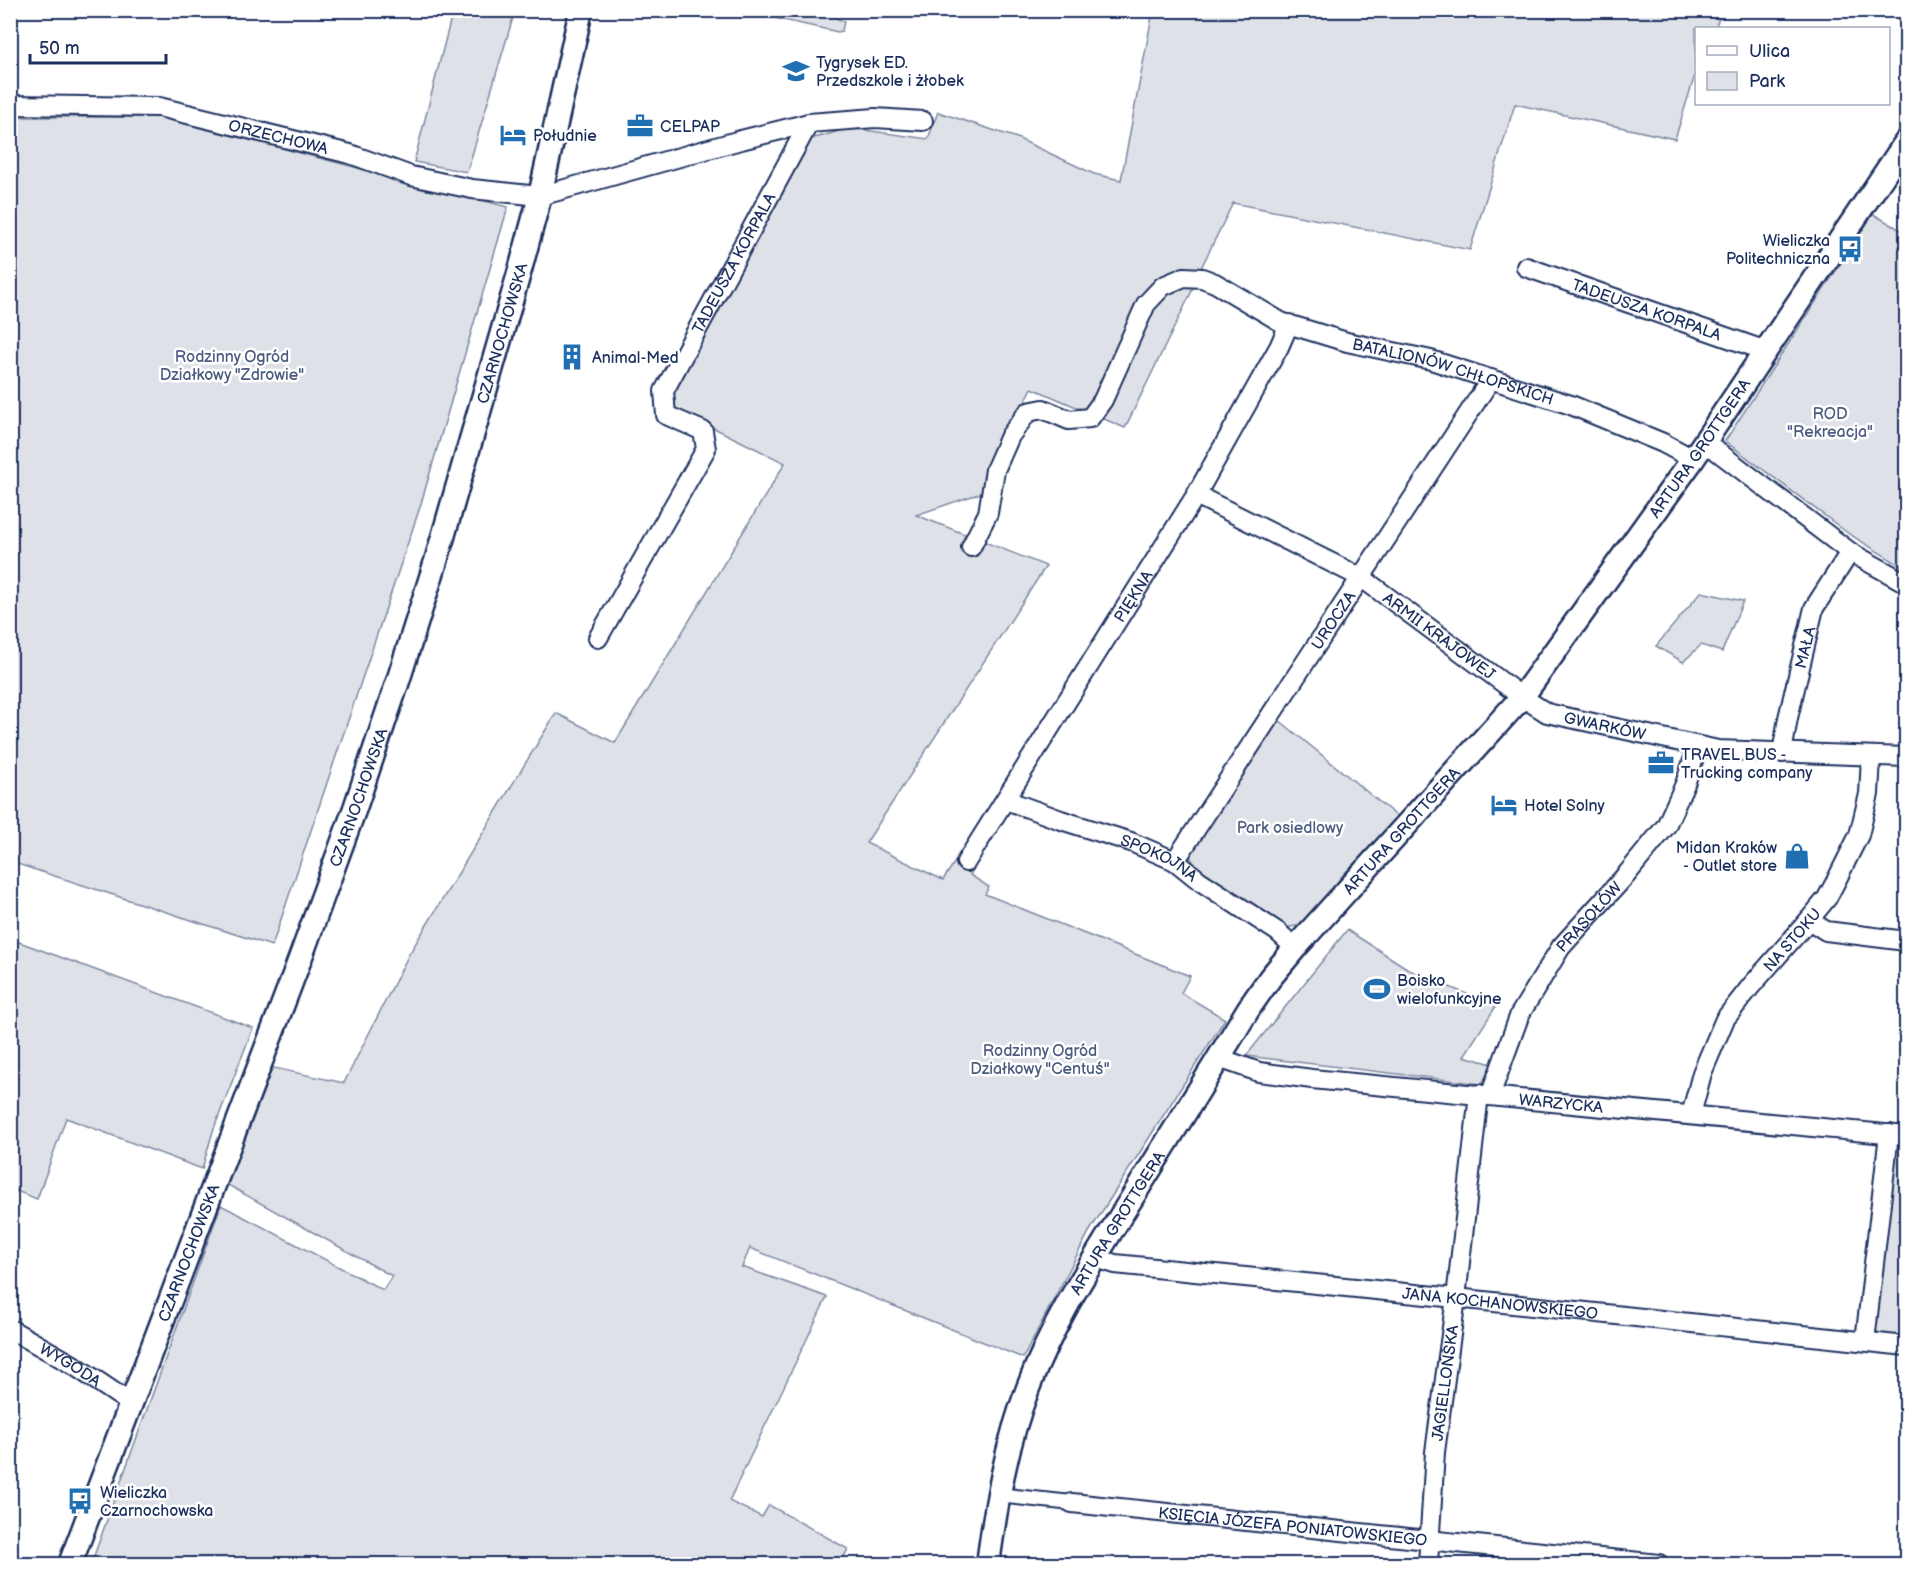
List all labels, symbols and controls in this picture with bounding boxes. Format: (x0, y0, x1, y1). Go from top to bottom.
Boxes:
scale bar (30, 27, 166, 65)
legend (1695, 27, 1890, 105)
text: 50 m (39, 38, 80, 59)
text: Ulica (1749, 41, 1790, 62)
place label: Tygrysek ED. Przedszkole i żłobek (816, 54, 964, 91)
school or university icon: Tygrysek ED. Przedszkole i żłobek (781, 56, 811, 86)
text: Park (1749, 71, 1785, 92)
office icon: CELPAP (625, 111, 655, 141)
street label: ORZECHOWA (226, 116, 330, 159)
place label: CELPAP (660, 118, 720, 137)
hotel icon: Południe (498, 120, 528, 150)
place label: Południe (533, 127, 597, 146)
street label: TADEUSZA KORPALA (689, 190, 780, 337)
place label: Wieliczka Politechniczna (1726, 232, 1830, 269)
bus stop icon: Wieliczka Politechniczna (1835, 234, 1865, 264)
street label: CZARNOCHOWSKA (474, 261, 533, 406)
street label: TADEUSZA KORPALA (1569, 276, 1724, 346)
street label: BATALIONÓW CHŁOPSKICH (1350, 335, 1556, 410)
building icon: Animal-Med (557, 342, 587, 372)
park label: Rodzinny Ogród Działkowy "Zdrowie" (160, 348, 304, 385)
place label: Animal-Med (592, 349, 679, 368)
street label: ARTURA GROTTGERA (1646, 375, 1755, 522)
park label: ROD "Rekreacja" (1787, 405, 1873, 442)
street label: PIĘKNA (1111, 567, 1158, 626)
street label: UROCZA (1308, 588, 1360, 654)
street label: ARMII KRAJOWEJ (1379, 589, 1498, 685)
street label: MAŁA (1792, 625, 1820, 671)
street label: GWARKÓW (1562, 709, 1648, 745)
street label: CZARNOCHOWSKA (326, 726, 392, 870)
place label: TRAVEL BUS - Trucking company (1681, 746, 1813, 783)
office icon: TRAVEL BUS - Trucking company (1646, 748, 1676, 778)
street label: ARTURA GROTTGERA (1340, 764, 1465, 899)
hotel icon: Hotel Solny (1489, 790, 1519, 820)
place label: Hotel Solny (1524, 797, 1605, 816)
park label: Park osiedlowy (1237, 819, 1344, 838)
street label: SPOKOJNA (1118, 831, 1201, 886)
place label: Midan Kraków - Outlet store (1676, 839, 1777, 876)
shop icon: Midan Kraków - Outlet store (1782, 841, 1812, 871)
street label: PRASOŁÓW (1553, 878, 1627, 957)
street label: NA STOKU (1760, 905, 1826, 976)
place label: Boisko wielofunkcyjne (1397, 972, 1502, 1009)
sports icon: Boisko wielofunkcyjne (1362, 974, 1392, 1004)
park label: Rodzinny Ogród Działkowy "Centuś" (970, 1042, 1110, 1079)
street label: WARZYCKA (1518, 1091, 1604, 1118)
street label: ARTURA GROTTGERA (1067, 1148, 1170, 1298)
street label: CZARNOCHOWSKA (155, 1182, 225, 1325)
street label: JANA KOCHANOWSKIEGO (1401, 1285, 1599, 1324)
street label: JAGIELLOŃSKA (1429, 1324, 1463, 1442)
street label: WYGODA (36, 1340, 104, 1392)
place label: Wieliczka Czarnochowska (100, 1484, 213, 1521)
bus stop icon: Wieliczka Czarnochowska (65, 1486, 95, 1516)
street label: KSIĘCIA JÓZEFA PONIATOWSKIEGO (1157, 1504, 1428, 1551)

